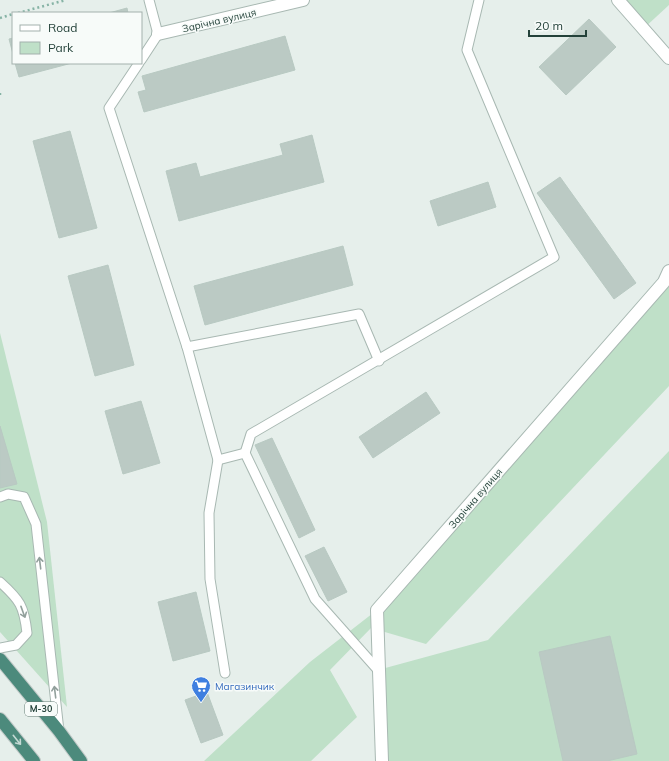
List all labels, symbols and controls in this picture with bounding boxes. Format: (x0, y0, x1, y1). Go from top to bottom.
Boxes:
street label: Зарічна вулиця (181, 6, 257, 35)
legend (12, 12, 142, 64)
scale bar (529, 12, 586, 38)
text: 20 m (535, 18, 563, 33)
text: Road (48, 20, 77, 35)
text: Park (48, 40, 74, 55)
street label: Зарічна вулиця (446, 466, 505, 531)
one-way arrow (36, 557, 44, 570)
one-way arrow (20, 606, 27, 619)
supermarket icon: Магазинчик (190, 675, 212, 703)
place label: Магазинчик (215, 680, 275, 693)
one-way arrow (51, 686, 59, 699)
road number: М-30 (25, 702, 57, 716)
one-way arrow (13, 735, 22, 745)

